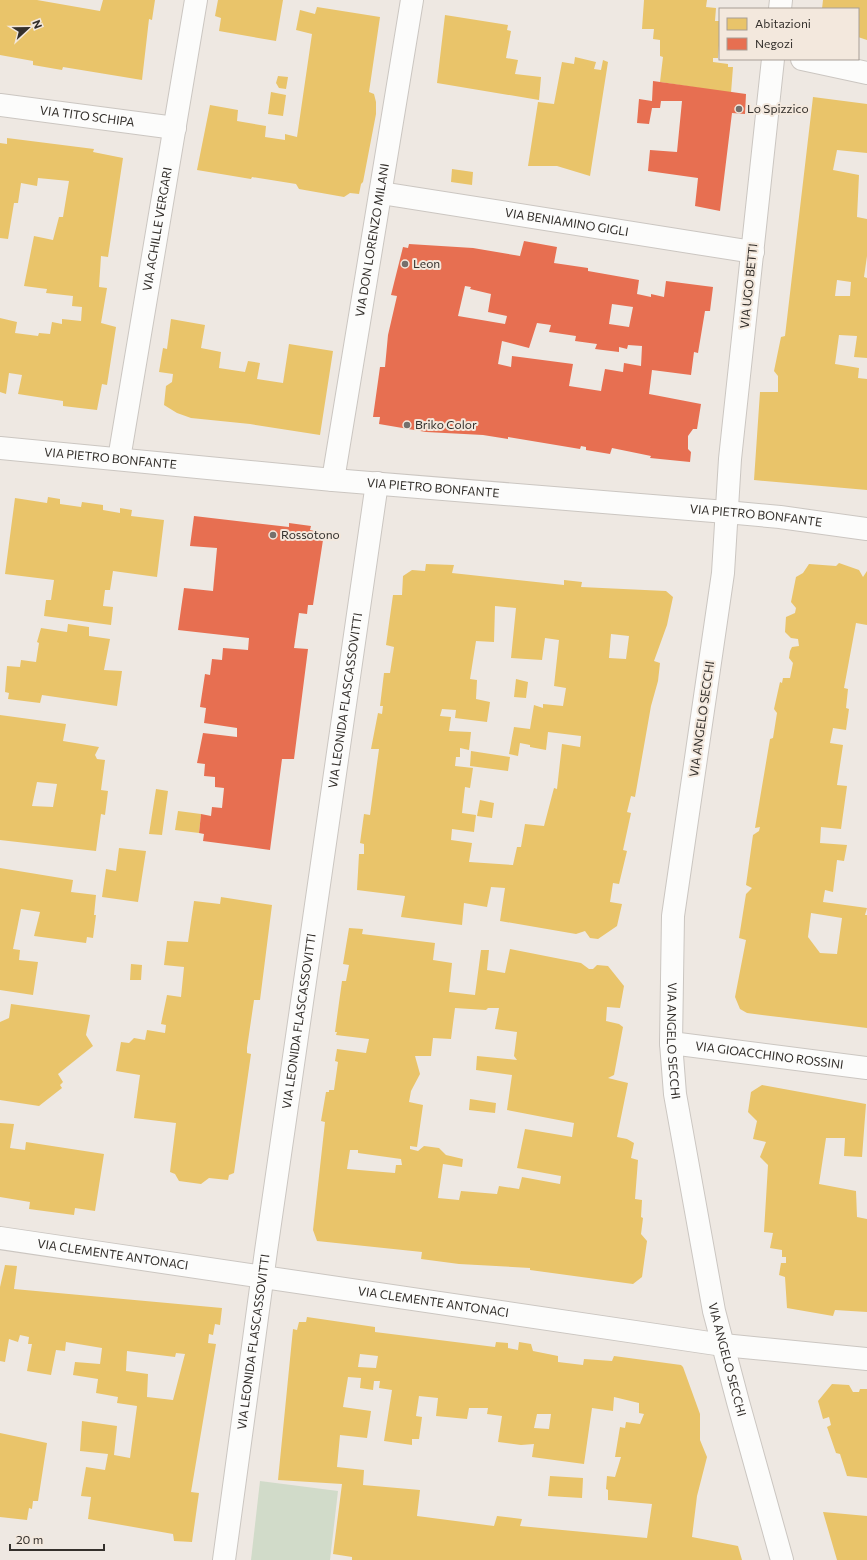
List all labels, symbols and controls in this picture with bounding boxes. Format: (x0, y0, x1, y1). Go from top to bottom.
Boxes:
north arrow (8, 8, 48, 48)
legend (719, 8, 859, 60)
text: Abitazioni (755, 16, 811, 30)
text: N (30, 18, 45, 30)
text: Negozi (755, 36, 793, 50)
place label: Lo Spizzico (747, 101, 809, 115)
street label: VIA TITO SCHIPA (39, 102, 136, 129)
marker: Lo Spizzico (734, 104, 744, 114)
street label: VIA DON LORENZO MILANI (352, 162, 391, 318)
street label: VIA ACHILLE VERGARI (139, 166, 174, 292)
street label: VIA BENIAMINO GIGLI (504, 205, 630, 238)
street label: VIA UGO BETTI (737, 243, 759, 329)
place label: Leon (413, 256, 440, 270)
marker: Leon (400, 259, 410, 269)
place label: Briko Color (415, 417, 477, 431)
marker: Briko Color (402, 420, 412, 430)
street label: VIA PIETRO BONFANTE (44, 444, 178, 471)
street label: VIA PIETRO BONFANTE (366, 475, 500, 500)
street label: VIA PIETRO BONFANTE (689, 501, 823, 529)
place label: Rossotono (281, 527, 340, 541)
marker: Rossotono (268, 530, 278, 540)
street label: VIA LEONIDA FLASCASSOVITTI (325, 612, 364, 789)
street label: VIA ANGELO SECCHI (686, 660, 716, 778)
street label: VIA LEONIDA FLASCASSOVITTI (279, 932, 318, 1110)
street label: VIA ANGELO SECCHI (665, 982, 684, 1100)
street label: VIA GIOACCHINO ROSSINI (694, 1038, 844, 1071)
street label: VIA CLEMENTE ANTONACI (37, 1236, 189, 1272)
street label: VIA LEONIDA FLASCASSOVITTI (234, 1253, 272, 1431)
street label: VIA CLEMENTE ANTONACI (357, 1283, 510, 1319)
street label: VIA ANGELO SECCHI (707, 1301, 750, 1418)
scale bar (10, 1526, 104, 1552)
text: 20 m (16, 1532, 43, 1546)

